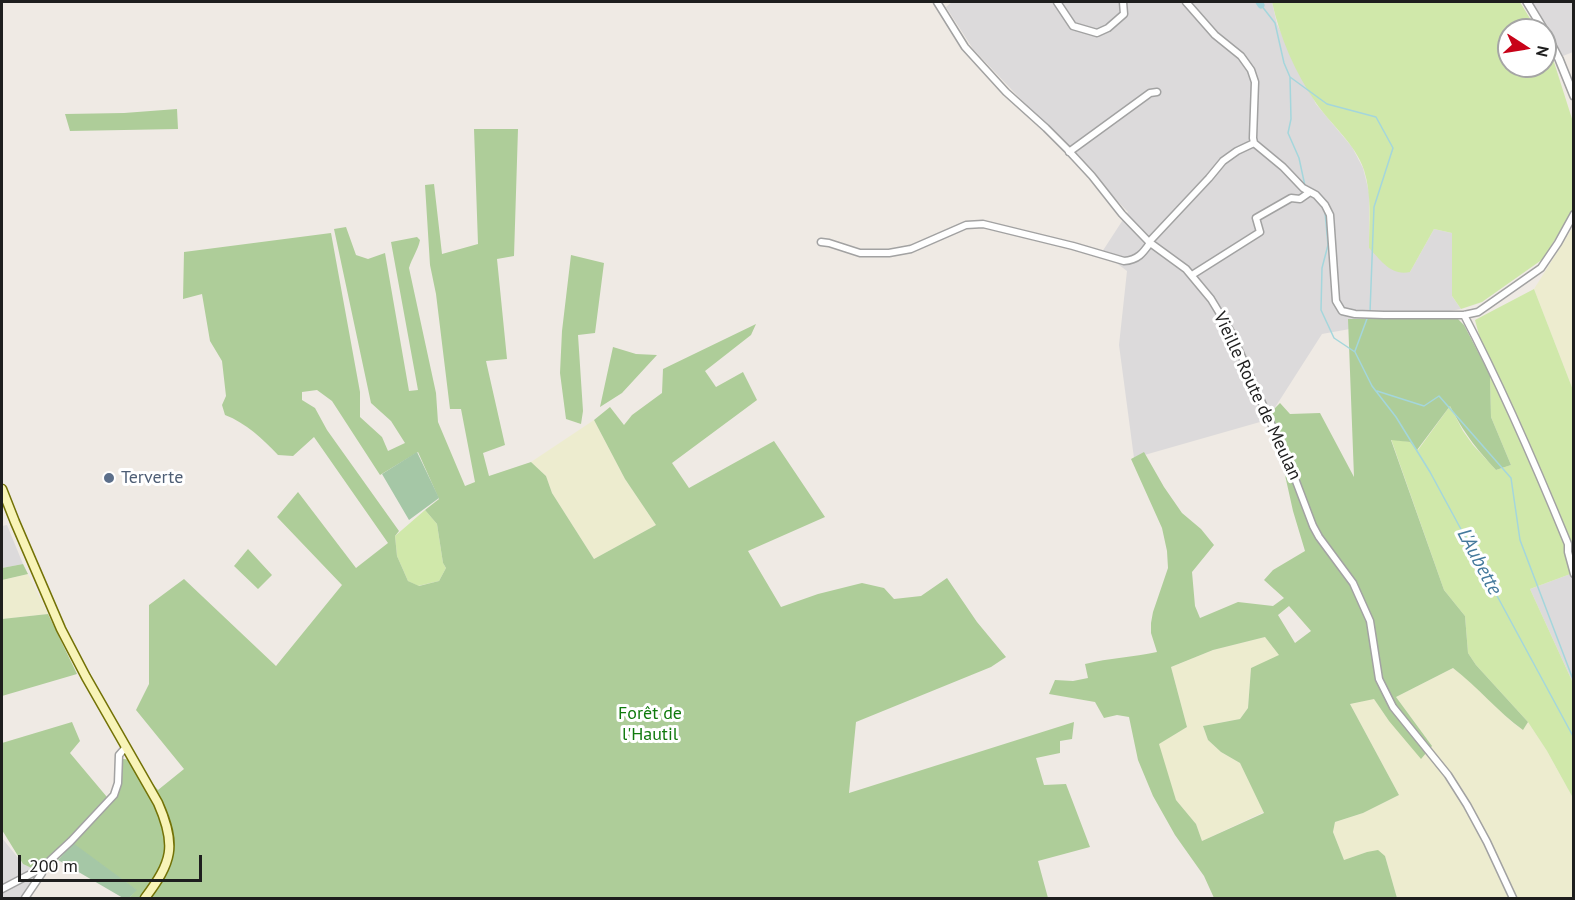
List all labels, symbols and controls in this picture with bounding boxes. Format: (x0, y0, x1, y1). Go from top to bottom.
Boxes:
north arrow (1497, 18, 1557, 78)
text: N (1532, 44, 1554, 59)
street label: Vieille Route de Meulan (1208, 308, 1306, 484)
place label: Terverte (121, 467, 183, 489)
marker: Terverte (102, 471, 116, 485)
water label: L'Aubette (1451, 525, 1507, 599)
park label: Forêt de l'Hautil (618, 703, 682, 746)
scale bar (21, 843, 206, 881)
text: 200 m (29, 854, 78, 877)

